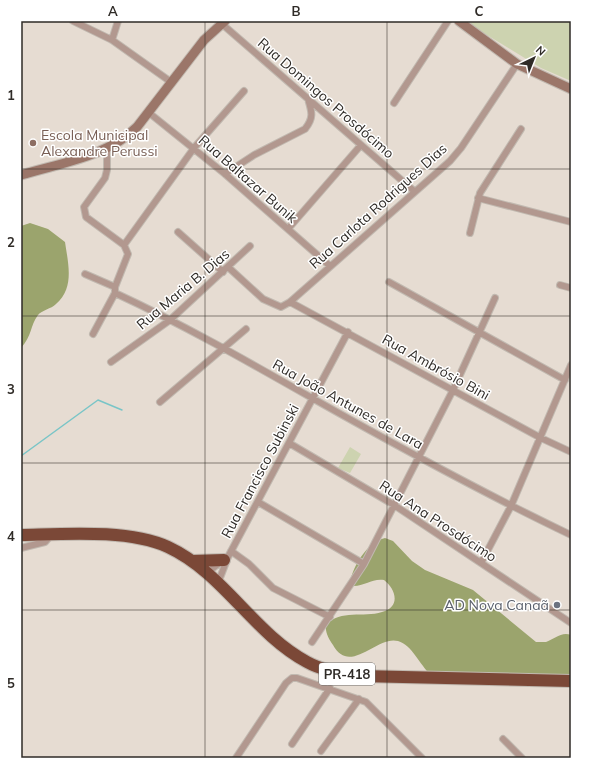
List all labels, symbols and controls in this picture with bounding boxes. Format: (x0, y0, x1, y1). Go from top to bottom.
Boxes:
text: A (108, 3, 118, 19)
text: B (292, 3, 301, 19)
text: C (475, 3, 484, 19)
street label: Rua Domingos Prosdócimo (254, 34, 398, 162)
north arrow (514, 38, 554, 78)
text: N (533, 43, 549, 59)
text: 1 (7, 87, 15, 103)
place label: Escola Municipal Alexandre Perussi (41, 126, 158, 160)
street label: Rua Baltazar Bunik (195, 131, 302, 227)
marker: Escola Municipal Alexandre Perussi (28, 138, 38, 148)
street label: Rua Carlota Rodrigues Dias (305, 139, 451, 273)
text: 2 (7, 234, 15, 250)
street label: Rua Maria B. Dias (133, 245, 233, 333)
street label: Rua Ambrósio Bini (379, 330, 493, 404)
street label: Rua João Antunes de Lara (270, 355, 426, 453)
text: 3 (7, 381, 15, 397)
street label: Rua Francisco Subinski (217, 401, 303, 541)
street label: Rua Ana Prosdócimo (376, 476, 500, 566)
text: 4 (7, 528, 15, 544)
place label: AD Nova Canaã (444, 596, 549, 614)
marker: AD Nova Canaã (552, 600, 562, 610)
road number: PR-418 (319, 663, 375, 685)
text: 5 (7, 675, 15, 691)

